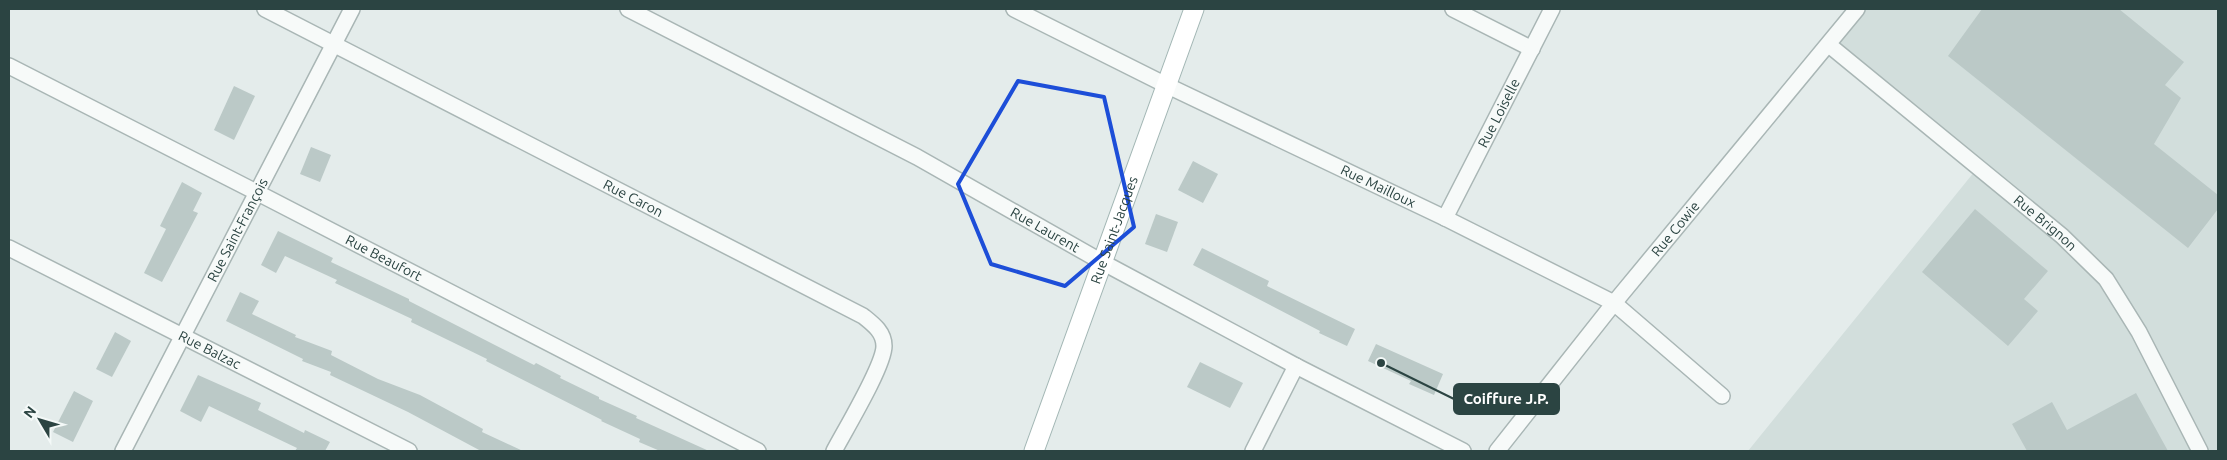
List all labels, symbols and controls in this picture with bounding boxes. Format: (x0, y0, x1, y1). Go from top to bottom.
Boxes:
street label: Rue Loiselle (1474, 76, 1523, 150)
street label: Rue Mailloux (1338, 161, 1418, 211)
street label: Rue Saint-Jacques (1087, 174, 1141, 286)
street label: Rue Saint-François (204, 175, 271, 284)
street label: Rue Caron (601, 176, 666, 220)
street label: Rue Brignon (2010, 192, 2080, 254)
street label: Rue Cowie (1648, 198, 1703, 259)
street label: Rue Laurent (1008, 204, 1083, 256)
street label: Rue Beaufort (343, 232, 425, 284)
street label: Rue Balzac (176, 327, 244, 372)
callout: Coiffure J.P. (1454, 384, 1559, 414)
text: Coiffure J.P. (1463, 390, 1549, 407)
north arrow (15, 395, 65, 445)
text: N (20, 403, 39, 421)

